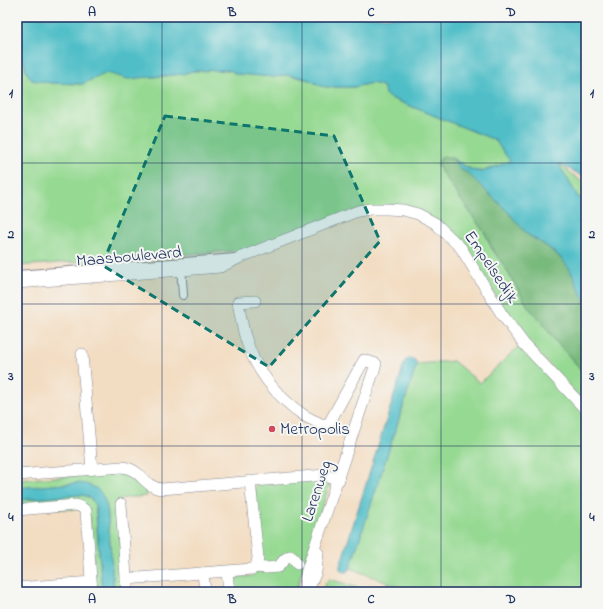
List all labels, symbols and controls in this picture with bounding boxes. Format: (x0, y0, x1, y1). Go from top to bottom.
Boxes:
text: A (88, 3, 96, 22)
text: B (227, 3, 237, 22)
text: C (367, 3, 375, 22)
text: D (505, 3, 516, 22)
text: 1 (9, 84, 14, 103)
text: 1 (590, 84, 595, 103)
text: 2 (7, 225, 15, 244)
text: 2 (588, 225, 596, 244)
street label: Empelsedijk (457, 226, 525, 309)
street label: Maasboulevard (75, 240, 183, 274)
text: 3 (7, 367, 14, 386)
text: 3 (588, 367, 595, 386)
place label: Metropolis (280, 417, 350, 442)
marker: Metropolis (267, 424, 277, 434)
street label: Larenweg (295, 457, 341, 526)
text: 4 (7, 508, 14, 527)
text: 4 (588, 508, 595, 527)
text: A (88, 590, 96, 609)
text: B (227, 590, 237, 609)
text: C (367, 590, 375, 609)
text: D (505, 590, 516, 609)

